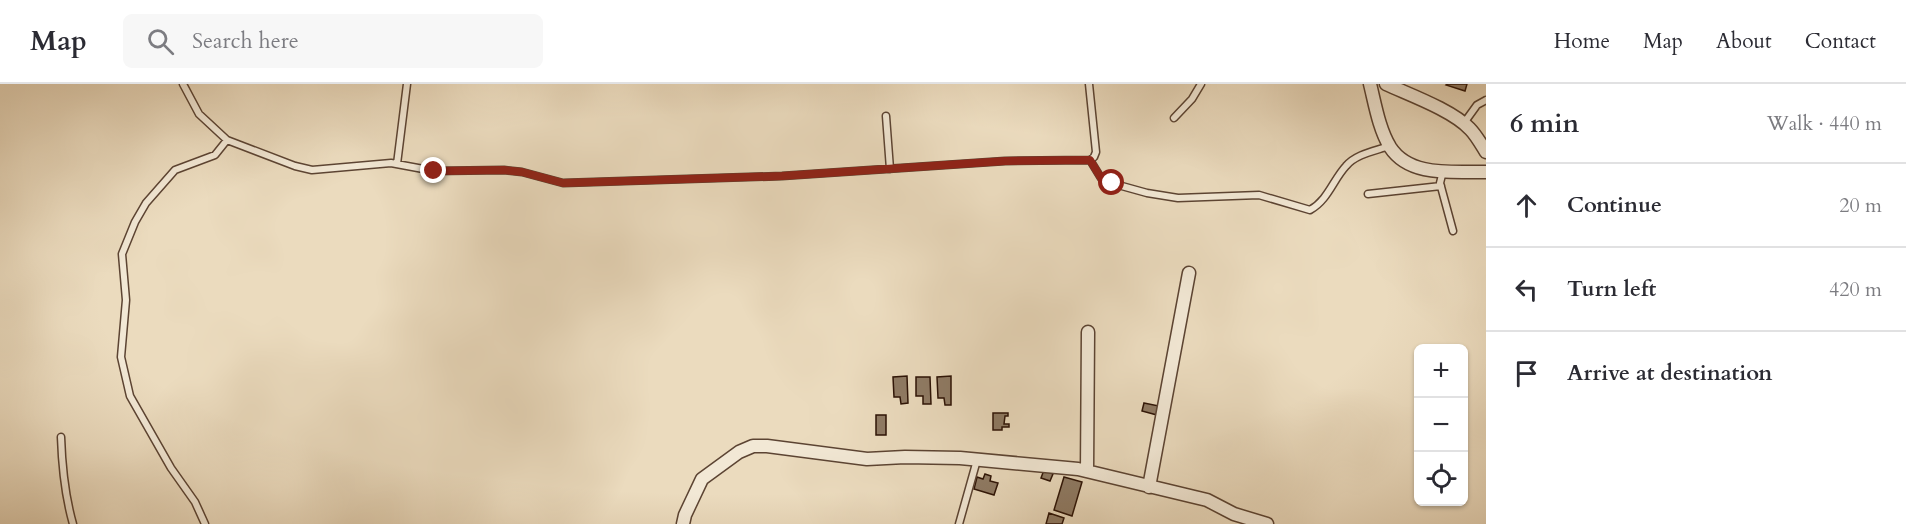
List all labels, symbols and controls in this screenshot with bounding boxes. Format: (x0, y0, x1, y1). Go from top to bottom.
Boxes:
search box (123, 14, 543, 68)
text: Map (30, 22, 87, 60)
icon: search (144, 25, 177, 58)
text: Search here (192, 26, 299, 56)
text: Home (1554, 27, 1610, 56)
text: Map (1643, 27, 1683, 56)
text: About (1716, 27, 1772, 56)
text: Contact (1805, 27, 1876, 56)
text: 6 min (1510, 106, 1579, 141)
text: Walk · 440 m (1767, 110, 1882, 137)
route end (420, 157, 446, 183)
route start (1098, 169, 1124, 195)
icon: ahead (1510, 189, 1543, 222)
text: Continue (1567, 190, 1662, 220)
text: 20 m (1839, 192, 1882, 219)
icon: left (1510, 273, 1543, 306)
text: Turn left (1567, 274, 1656, 304)
text: 420 m (1829, 276, 1882, 303)
map controls (1414, 344, 1468, 506)
button: + (1414, 344, 1468, 398)
icon: arrive (1510, 357, 1543, 390)
text: Arrive at destination (1567, 358, 1772, 388)
button: − (1414, 398, 1468, 452)
button: locate (1414, 452, 1468, 506)

